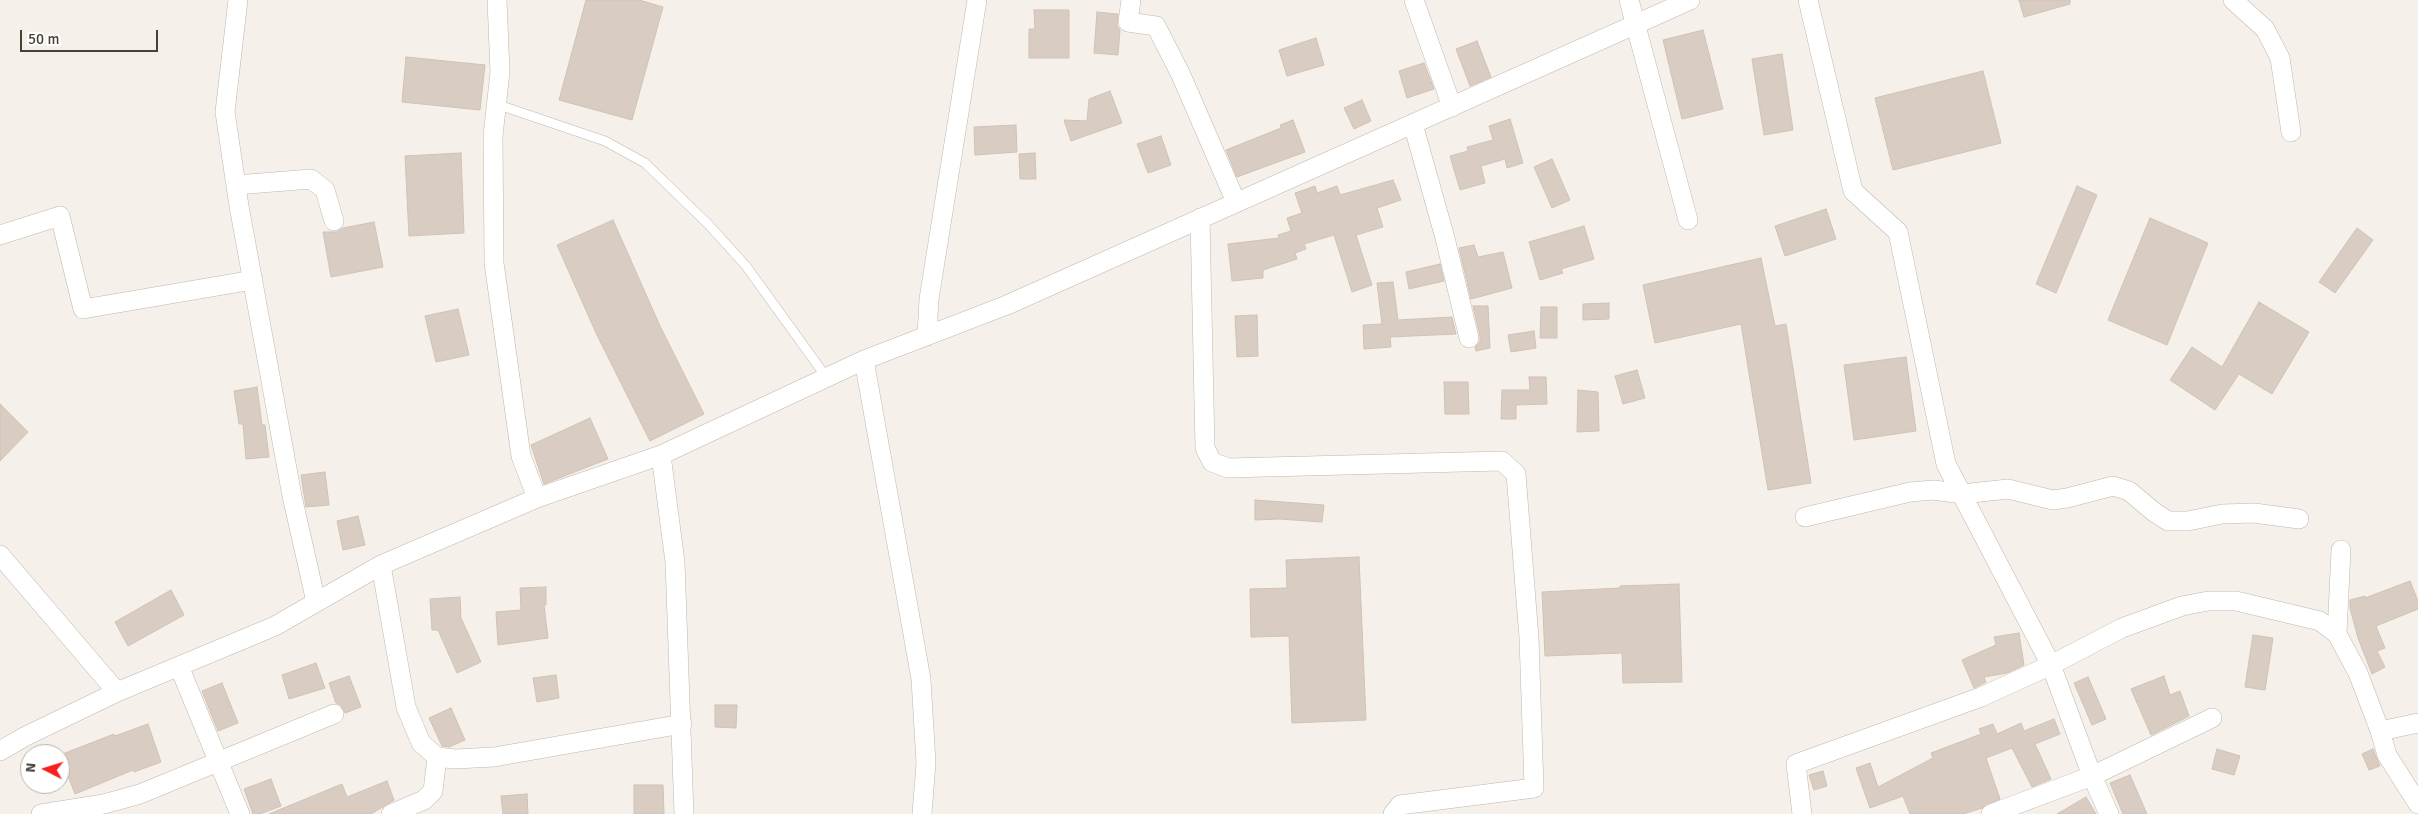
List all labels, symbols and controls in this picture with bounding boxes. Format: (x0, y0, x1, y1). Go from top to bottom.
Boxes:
scale bar (22, 20, 160, 52)
text: 50 m (28, 30, 59, 48)
north arrow (20, 744, 70, 794)
text: N (22, 762, 39, 773)

